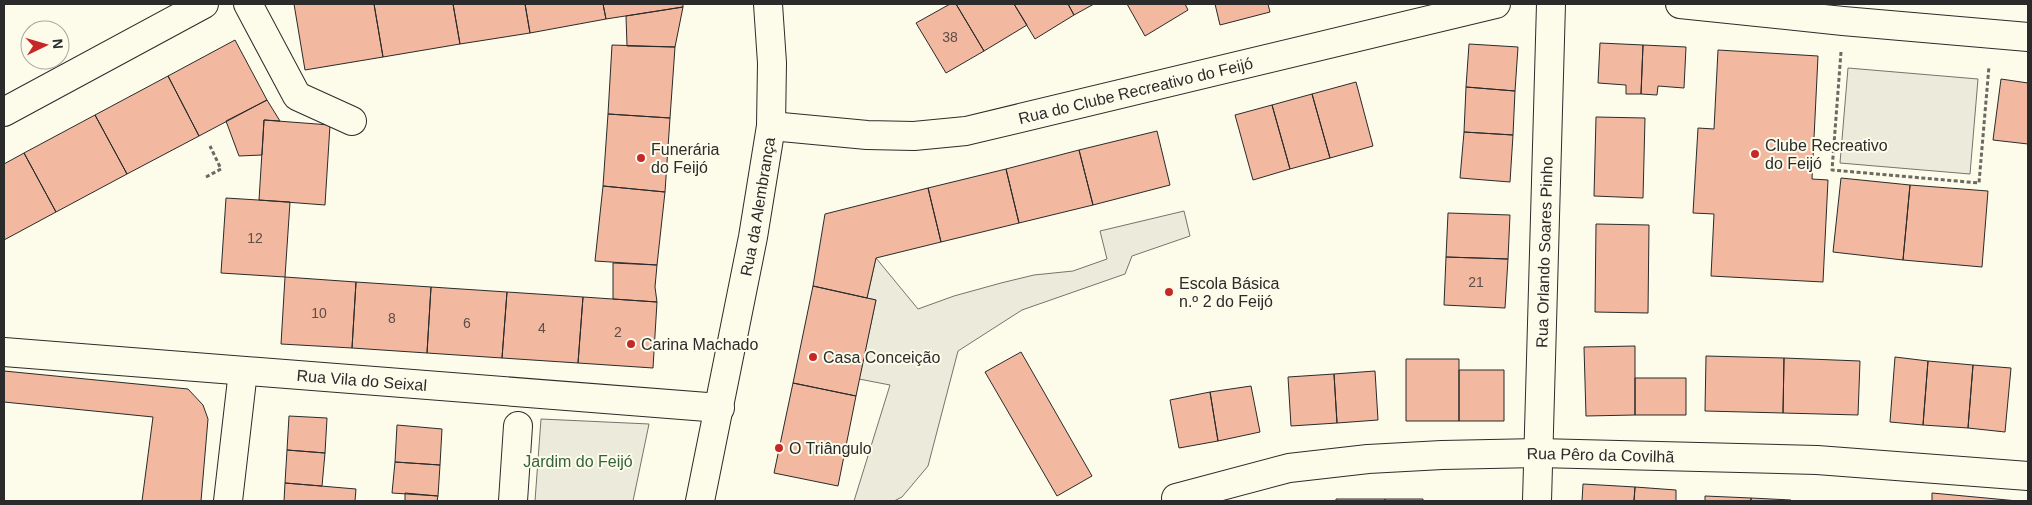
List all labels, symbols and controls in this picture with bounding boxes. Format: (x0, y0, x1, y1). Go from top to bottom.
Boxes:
north arrow (20, 20, 70, 70)
house number: 38 (942, 29, 958, 45)
text: N (50, 38, 66, 50)
street label: Rua do Clube Recreativo do Feijó (1017, 54, 1254, 127)
street label: Rua da Alembrança (737, 136, 778, 277)
place label: Clube Recreativo do Feijó (1765, 137, 1888, 172)
place label: Funerária do Feijó (651, 141, 720, 176)
marker: Clube Recreativo do Feijó (1749, 148, 1761, 160)
marker: Funerária do Feijó (635, 152, 647, 164)
street label: Rua Orlando Soares Pinho (1533, 156, 1555, 348)
house number: 12 (247, 230, 263, 246)
house number: 21 (1468, 274, 1484, 290)
place label: Escola Básica n.º 2 do Feijó (1179, 275, 1280, 310)
marker: Escola Básica n.º 2 do Feijó (1163, 286, 1175, 298)
house number: 10 (311, 305, 327, 321)
house number: 8 (388, 310, 396, 326)
house number: 6 (463, 315, 471, 331)
house number: 4 (538, 320, 546, 336)
house number: 2 (614, 324, 622, 340)
place label: Carina Machado (641, 336, 759, 353)
marker: Carina Machado (625, 338, 637, 350)
place label: Casa Conceição (823, 349, 941, 366)
marker: Casa Conceição (807, 351, 819, 363)
street label: Rua Vila do Seixal (296, 366, 428, 394)
place label: O Triângulo (789, 440, 872, 457)
marker: O Triângulo (773, 442, 785, 454)
street label: Rua Pêro da Covilhã (1526, 444, 1675, 465)
park label: Jardim do Feijó (523, 453, 633, 470)

